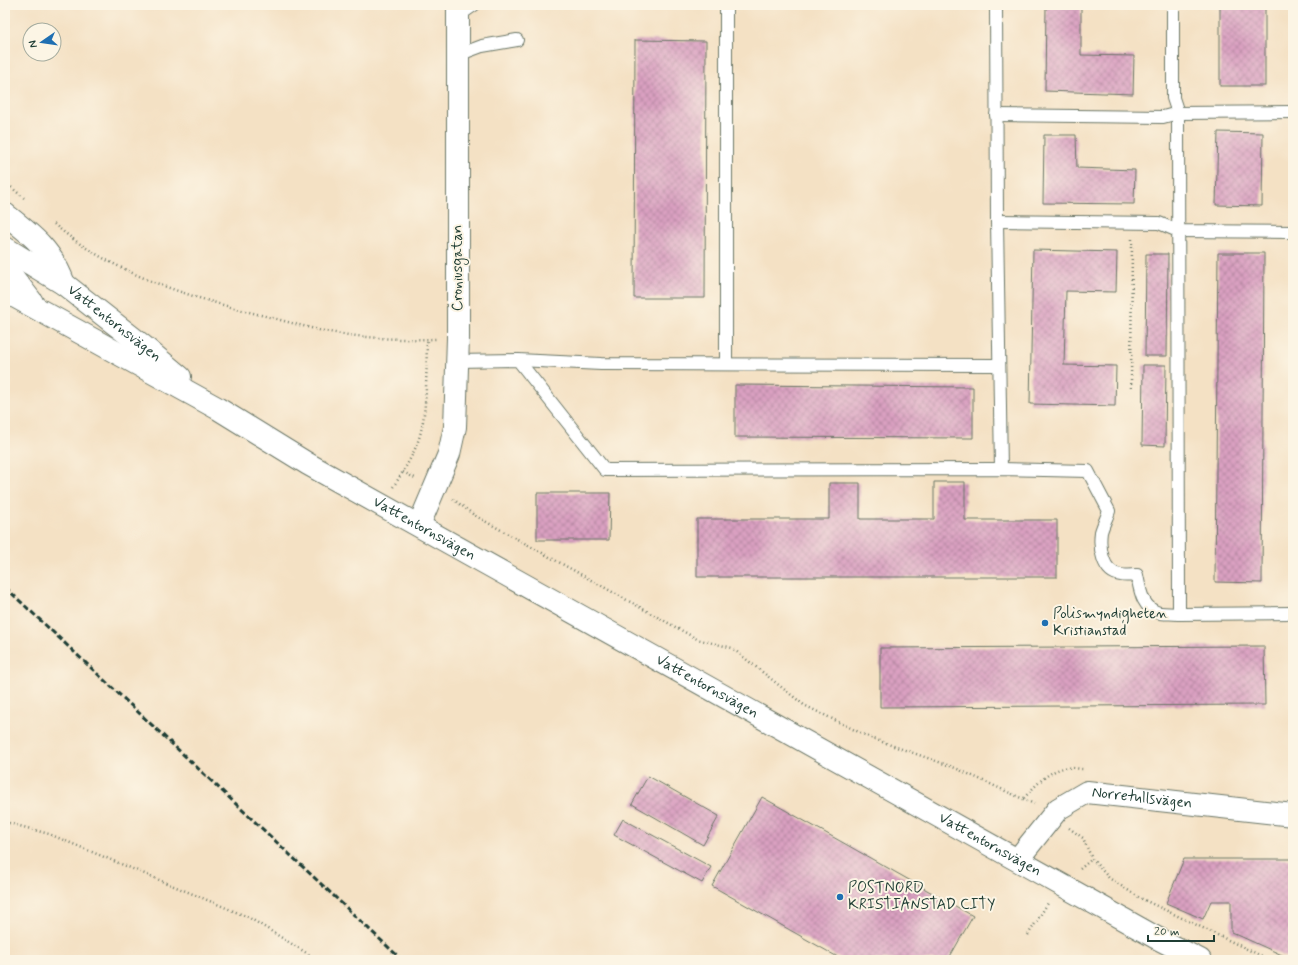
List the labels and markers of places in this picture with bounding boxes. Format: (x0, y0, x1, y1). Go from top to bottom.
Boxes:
place label: Polismyndigheten Kristianstad (1053, 604, 1168, 641)
marker: Polismyndigheten Kristianstad (1040, 618, 1050, 628)
place label: POSTNORD KRISTIANSTAD CITY (848, 878, 995, 915)
marker: POSTNORD KRISTIANSTAD CITY (835, 892, 845, 902)

